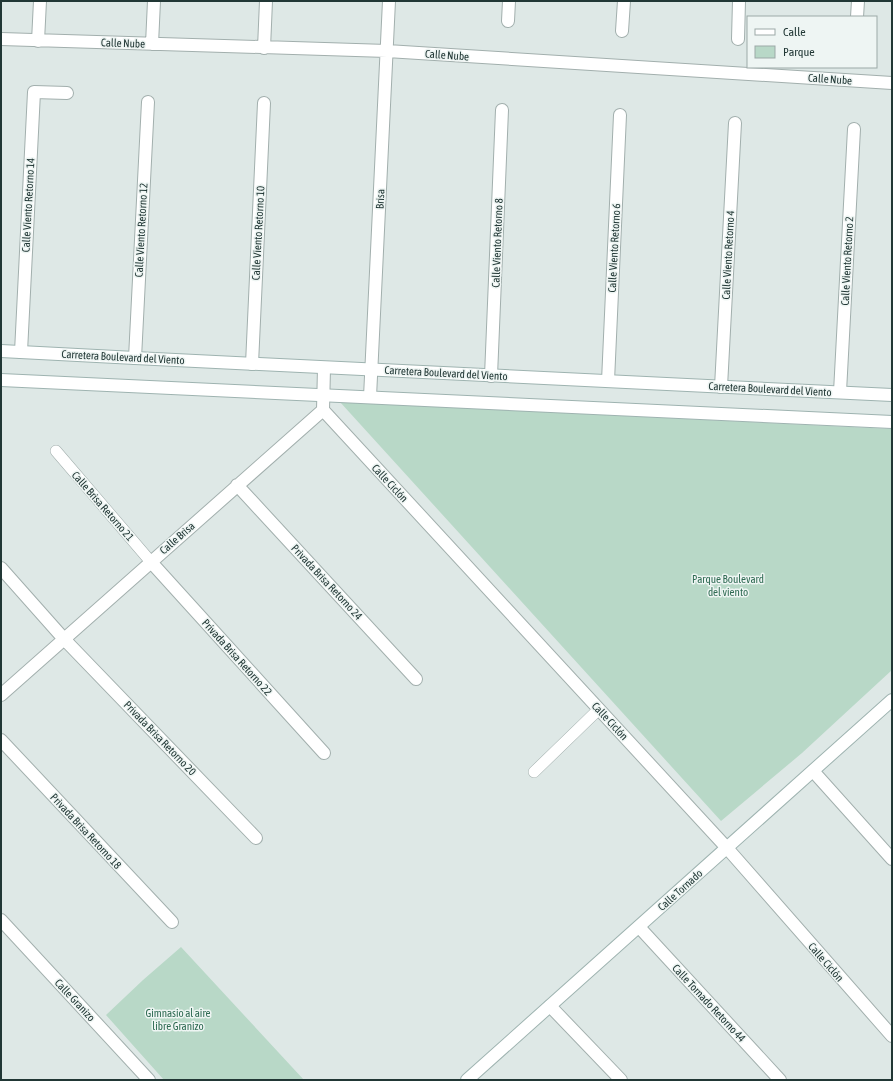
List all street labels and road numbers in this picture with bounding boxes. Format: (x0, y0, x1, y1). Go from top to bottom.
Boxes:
street label: Calle Nube (101, 36, 145, 50)
street label: Calle Nube (424, 47, 470, 63)
street label: Calle Nube (807, 71, 853, 87)
street label: Calle Viento Retorno 14 (20, 157, 36, 253)
street label: Calle Viento Retorno 12 (133, 182, 149, 278)
street label: Calle Viento Retorno 10 (250, 185, 266, 281)
street label: Brisa (373, 189, 387, 209)
street label: Calle Viento Retorno 8 (489, 198, 505, 288)
street label: Calle Viento Retorno 6 (606, 203, 622, 293)
street label: Calle Viento Retorno 4 (720, 210, 736, 300)
street label: Calle Viento Retorno 2 (839, 216, 855, 306)
street label: Carretera Boulevard del Viento (61, 348, 185, 366)
street label: Carretera Boulevard del Viento (384, 364, 508, 382)
street label: Carretera Boulevard del Viento (708, 380, 832, 398)
street label: Calle Ciclón (370, 462, 410, 504)
street label: Calle Brisa Retorno 21 (70, 469, 136, 543)
street label: Calle Brisa (157, 520, 197, 556)
street label: Privada Brisa Retorno 24 (289, 542, 365, 622)
street label: Privada Brisa Retorno 22 (200, 616, 274, 698)
street label: Privada Brisa Retorno 20 (122, 698, 198, 778)
street label: Calle Ciclón (590, 700, 630, 742)
street label: Privada Brisa Retorno 18 (48, 791, 124, 871)
street label: Calle Tornado (655, 867, 705, 913)
street label: Calle Ciclón (806, 940, 846, 984)
street label: Calle Tornado Retorno 44 (670, 962, 748, 1044)
street label: Calle Granizo (52, 976, 98, 1024)

